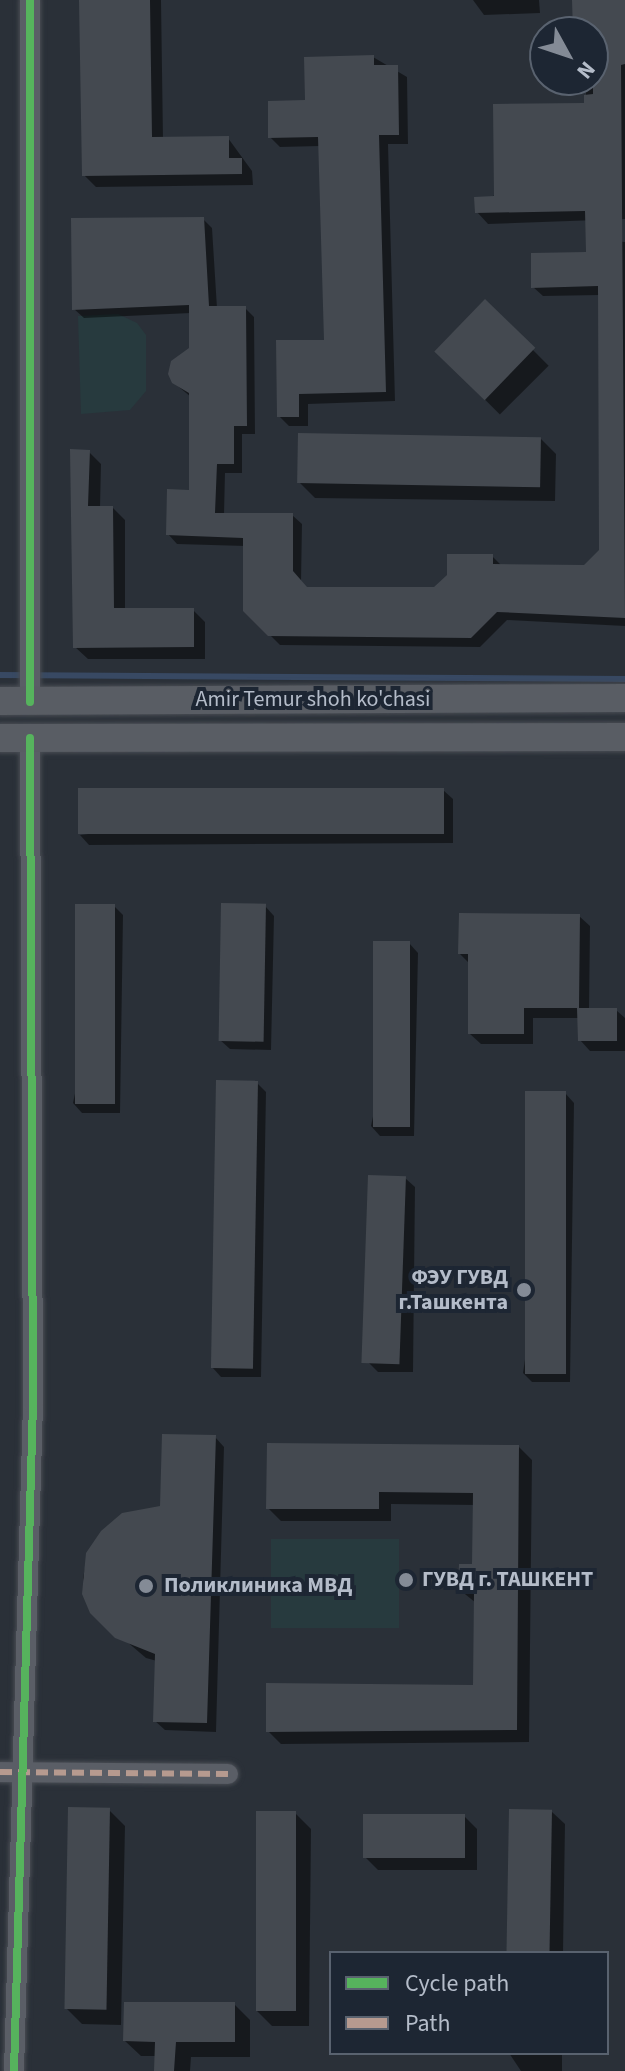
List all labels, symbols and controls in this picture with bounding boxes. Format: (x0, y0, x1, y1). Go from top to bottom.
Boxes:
north arrow (529, 16, 609, 96)
text: N (569, 54, 603, 86)
street label: Amir Temur shoh ko'chasi (196, 687, 430, 713)
place label: ФЭУ ГУВД г.Ташкента (399, 1264, 508, 1316)
marker: ФЭУ ГУВД г.Ташкента (515, 1281, 533, 1299)
place label: ГУВД г. ТАШКЕНТ (422, 1567, 593, 1593)
marker: ГУВД г. ТАШКЕНТ (397, 1571, 415, 1589)
place label: Поликлиника МВД (164, 1573, 352, 1599)
marker: Поликлиника МВД (135, 1575, 157, 1597)
legend (329, 1951, 609, 2055)
text: Cycle path (405, 1966, 509, 2001)
text: Path (405, 2006, 451, 2041)

